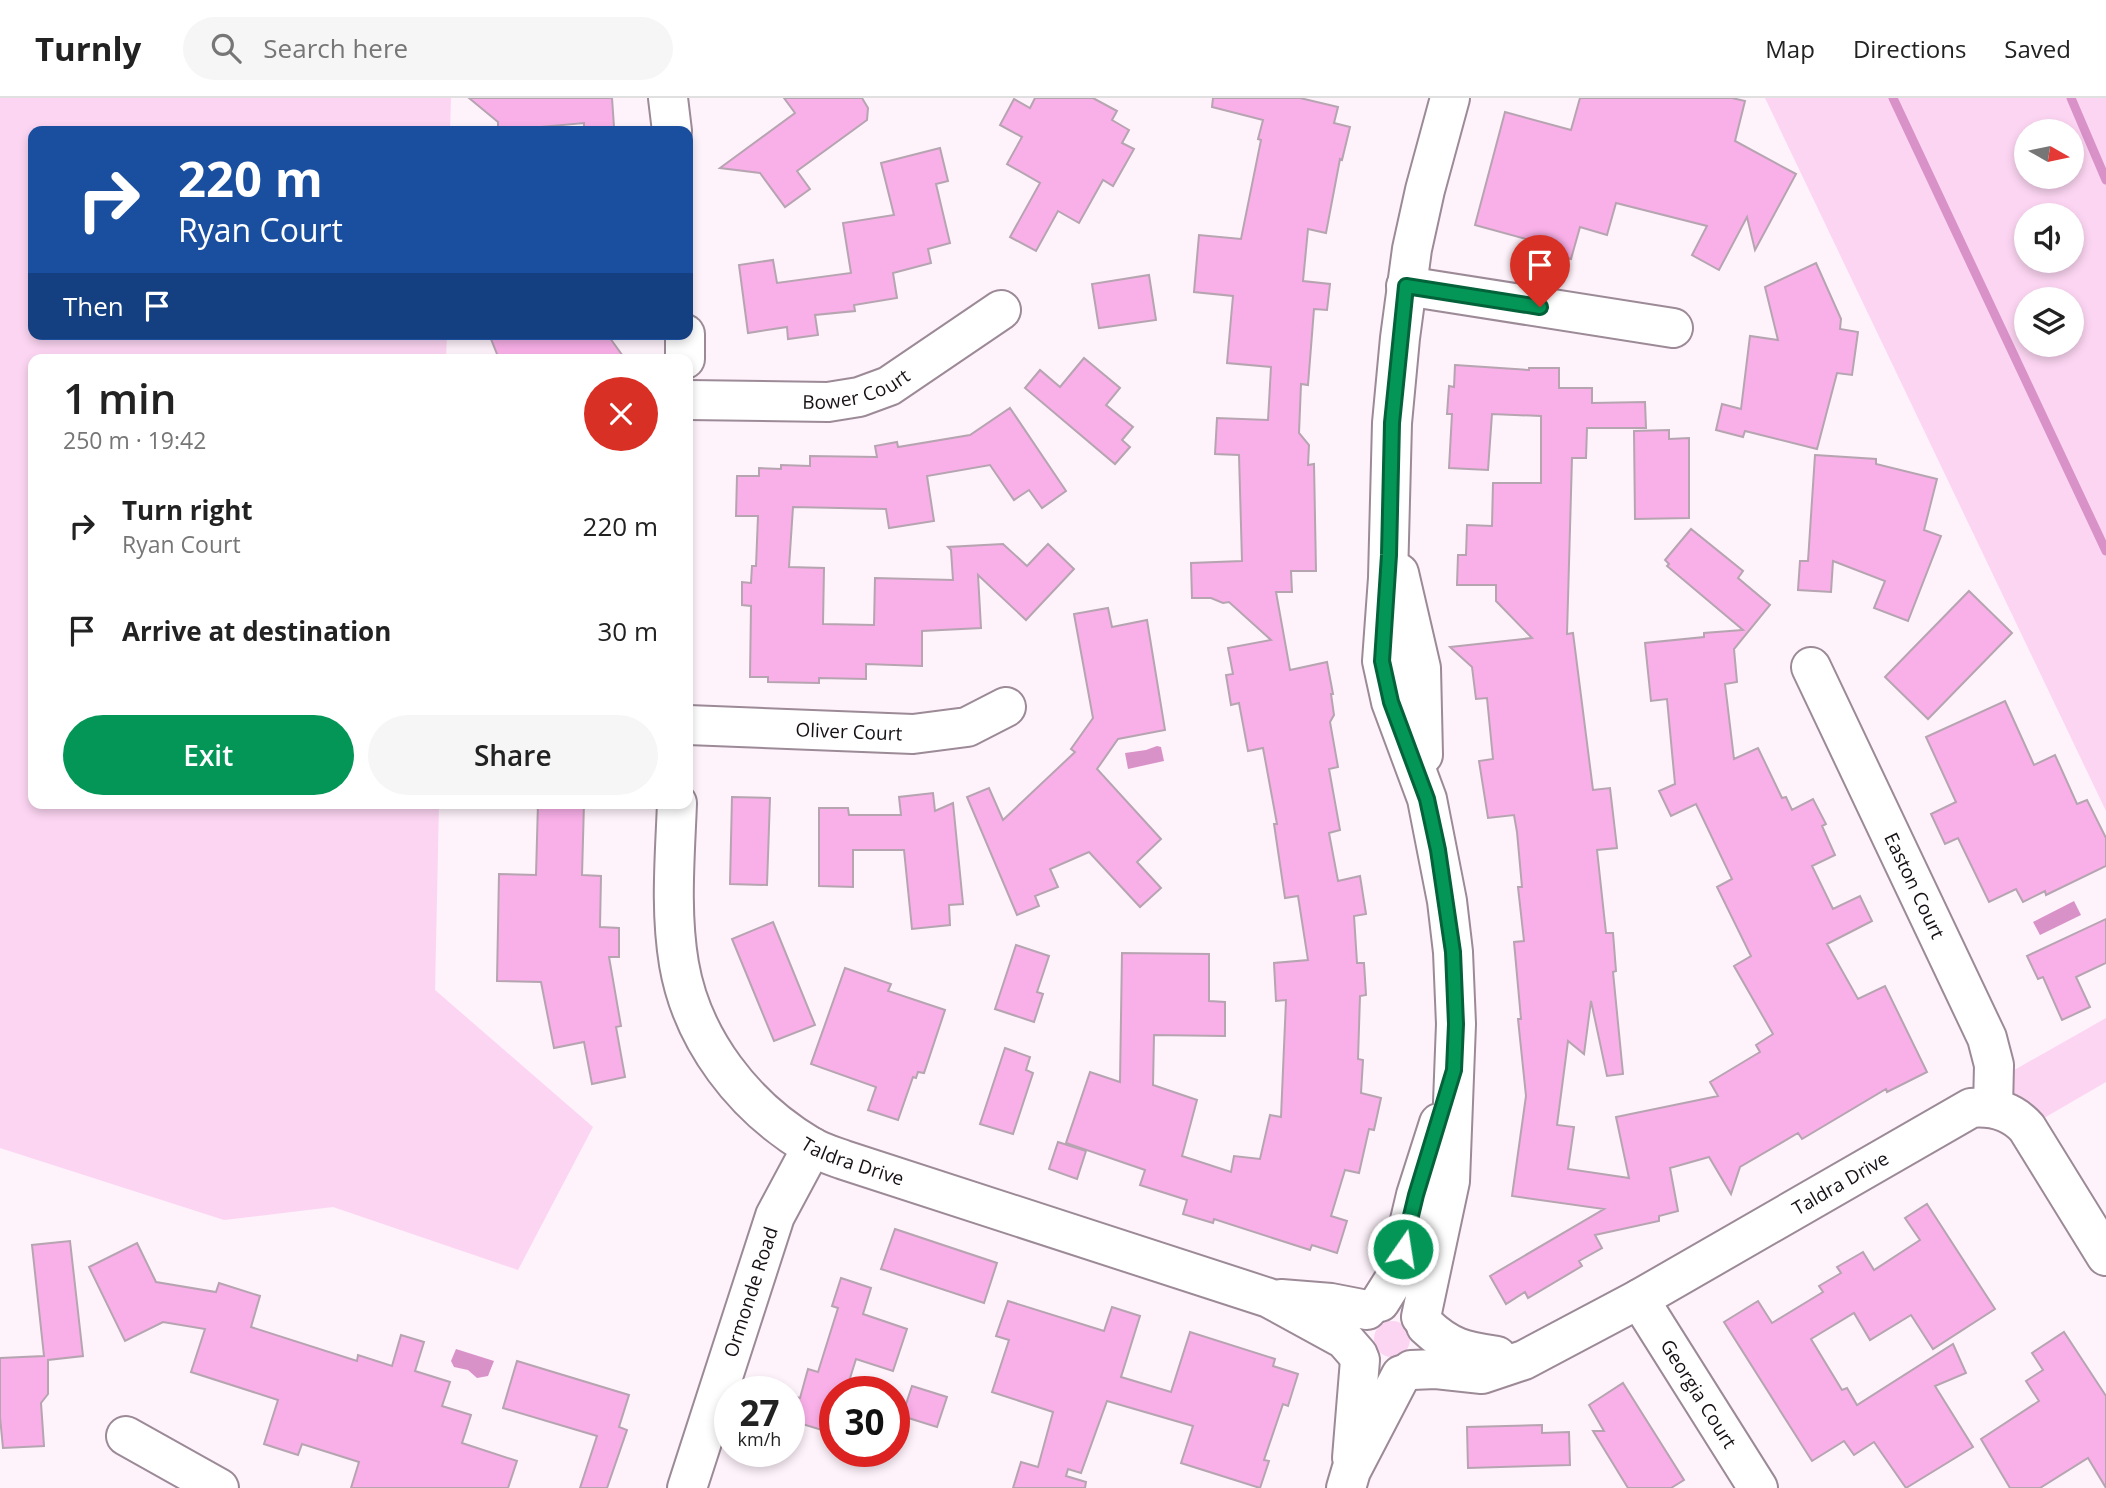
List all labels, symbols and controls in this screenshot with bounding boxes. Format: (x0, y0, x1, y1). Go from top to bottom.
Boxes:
search box (183, 17, 673, 80)
text: Turnly (35, 26, 141, 71)
icon: search (207, 29, 245, 67)
text: Search here (263, 30, 408, 66)
text: Map (1765, 32, 1815, 65)
text: Directions (1853, 32, 1966, 65)
text: Saved (2004, 32, 2071, 65)
north arrow (2014, 119, 2084, 189)
map controls (2014, 119, 2084, 357)
text: 220 m (178, 145, 323, 211)
icon: right (63, 154, 154, 245)
button: sound (2014, 203, 2084, 273)
text: Ryan Court (178, 208, 343, 251)
pin (1510, 235, 1570, 307)
icon: arrive (1521, 246, 1559, 284)
icon: arrive (138, 287, 176, 325)
button: layers (2014, 287, 2084, 357)
text: Then (63, 288, 124, 324)
street label: Bower Court (802, 363, 915, 415)
text: 1 min (63, 369, 176, 426)
button: close (584, 377, 658, 451)
text: 250 m · 19:42 (63, 424, 206, 456)
text: Turn right (122, 492, 253, 528)
icon: right (63, 507, 101, 545)
text: 220 m (583, 508, 658, 544)
text: Ryan Court (122, 528, 241, 560)
icon: arrive (63, 612, 101, 650)
text: Arrive at destination (122, 613, 391, 649)
text: 30 m (597, 613, 658, 649)
button: Exit (63, 715, 354, 795)
button: Share (368, 715, 658, 795)
street label: Oliver Court (795, 716, 903, 747)
street label: Easton Court (1878, 828, 1951, 943)
street label: Taldra Drive (796, 1131, 907, 1192)
street label: Taldra Drive (1787, 1145, 1893, 1221)
position arrow (1366, 1212, 1440, 1286)
street label: Ormonde Road (717, 1223, 784, 1361)
street label: Georgia Court (1655, 1334, 1743, 1453)
speed limit sign: 30 (819, 1376, 910, 1467)
text: 27 (739, 1389, 780, 1436)
text: km/h (738, 1427, 781, 1451)

